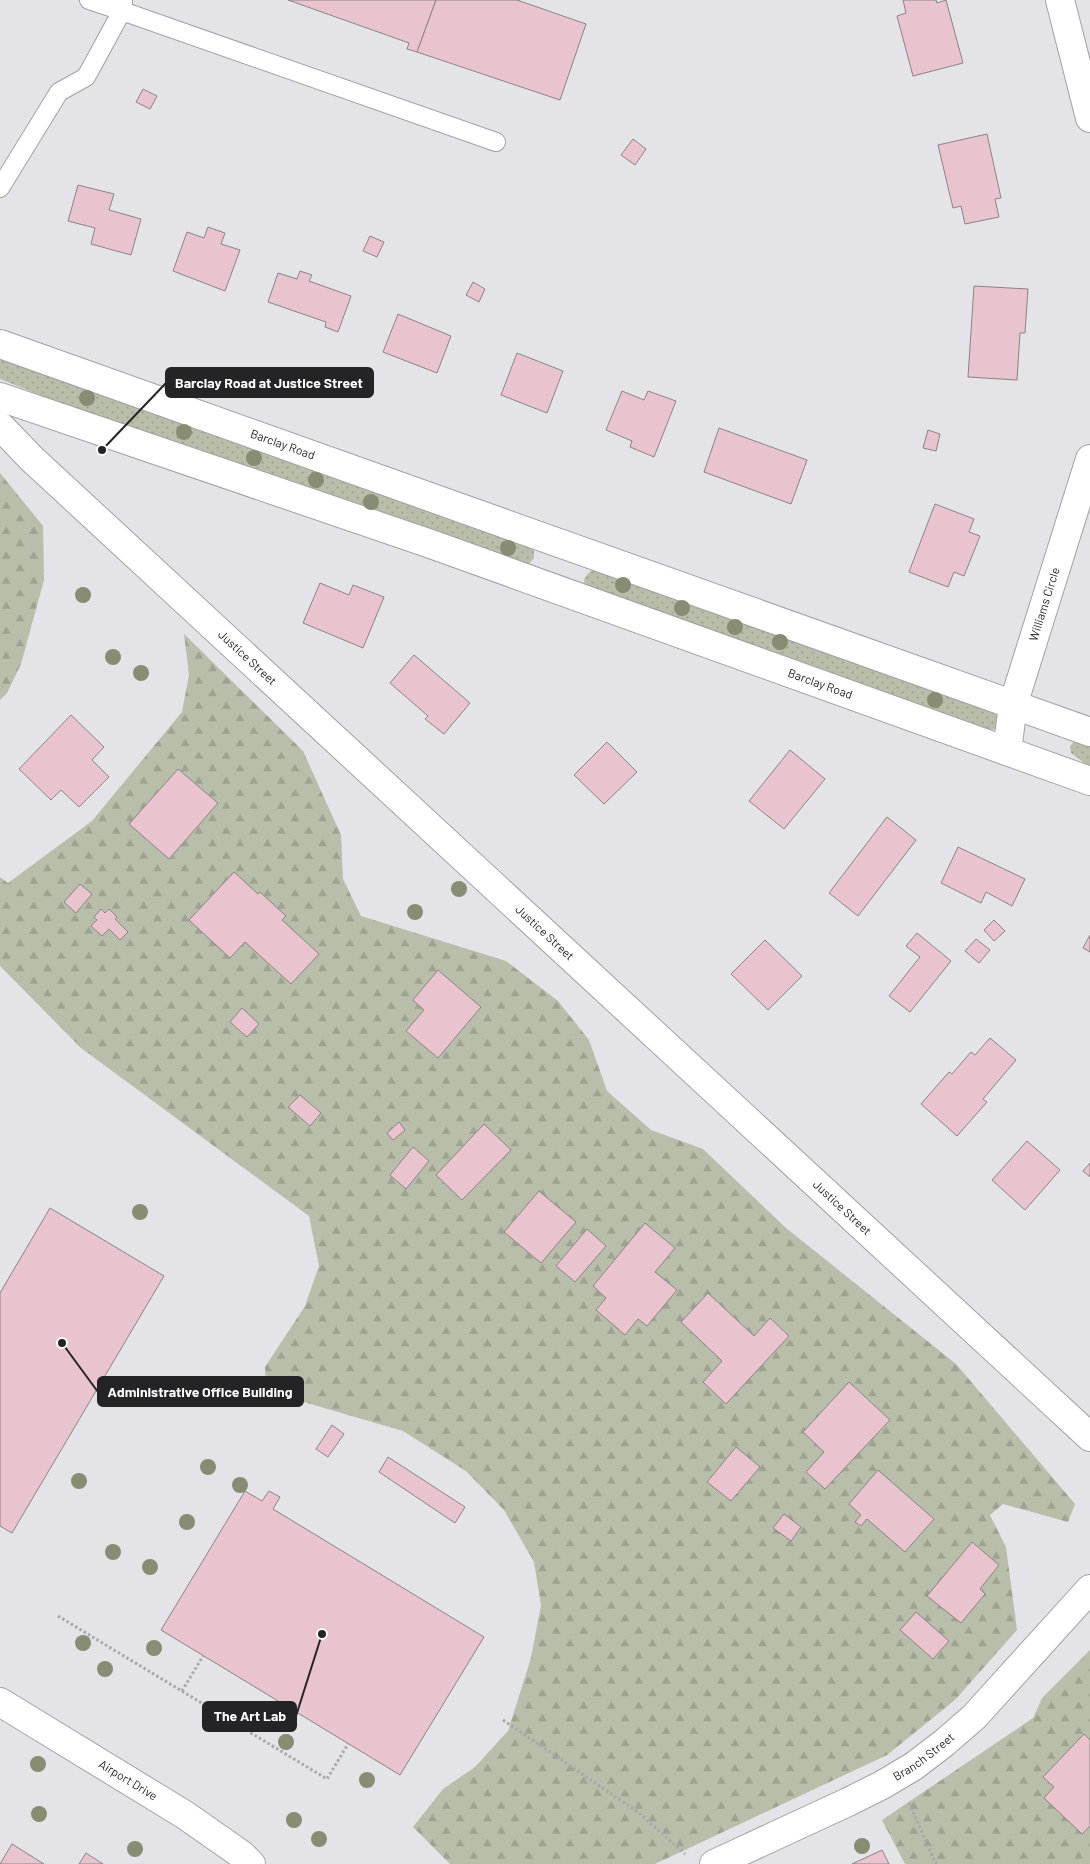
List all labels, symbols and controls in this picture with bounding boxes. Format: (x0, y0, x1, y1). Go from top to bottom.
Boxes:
callout: Barclay Road at Justice Street (166, 368, 373, 397)
text: Barclay Road at Justice Street (175, 374, 363, 391)
street label: Barclay Road (249, 426, 317, 462)
street label: Williams Circle (1025, 565, 1062, 643)
street label: Justice Street (216, 627, 280, 688)
street label: Barclay Road (786, 665, 855, 701)
street label: Justice Street (513, 902, 577, 962)
street label: Justice Street (811, 1177, 875, 1237)
callout: Administrative Office Building (98, 1377, 303, 1406)
text: Administrative Office Building (108, 1383, 293, 1400)
callout: The Art Lab (203, 1702, 296, 1731)
text: The Art Lab (214, 1707, 286, 1724)
street label: Branch Street (890, 1729, 957, 1783)
street label: Airport Drive (97, 1756, 160, 1802)

